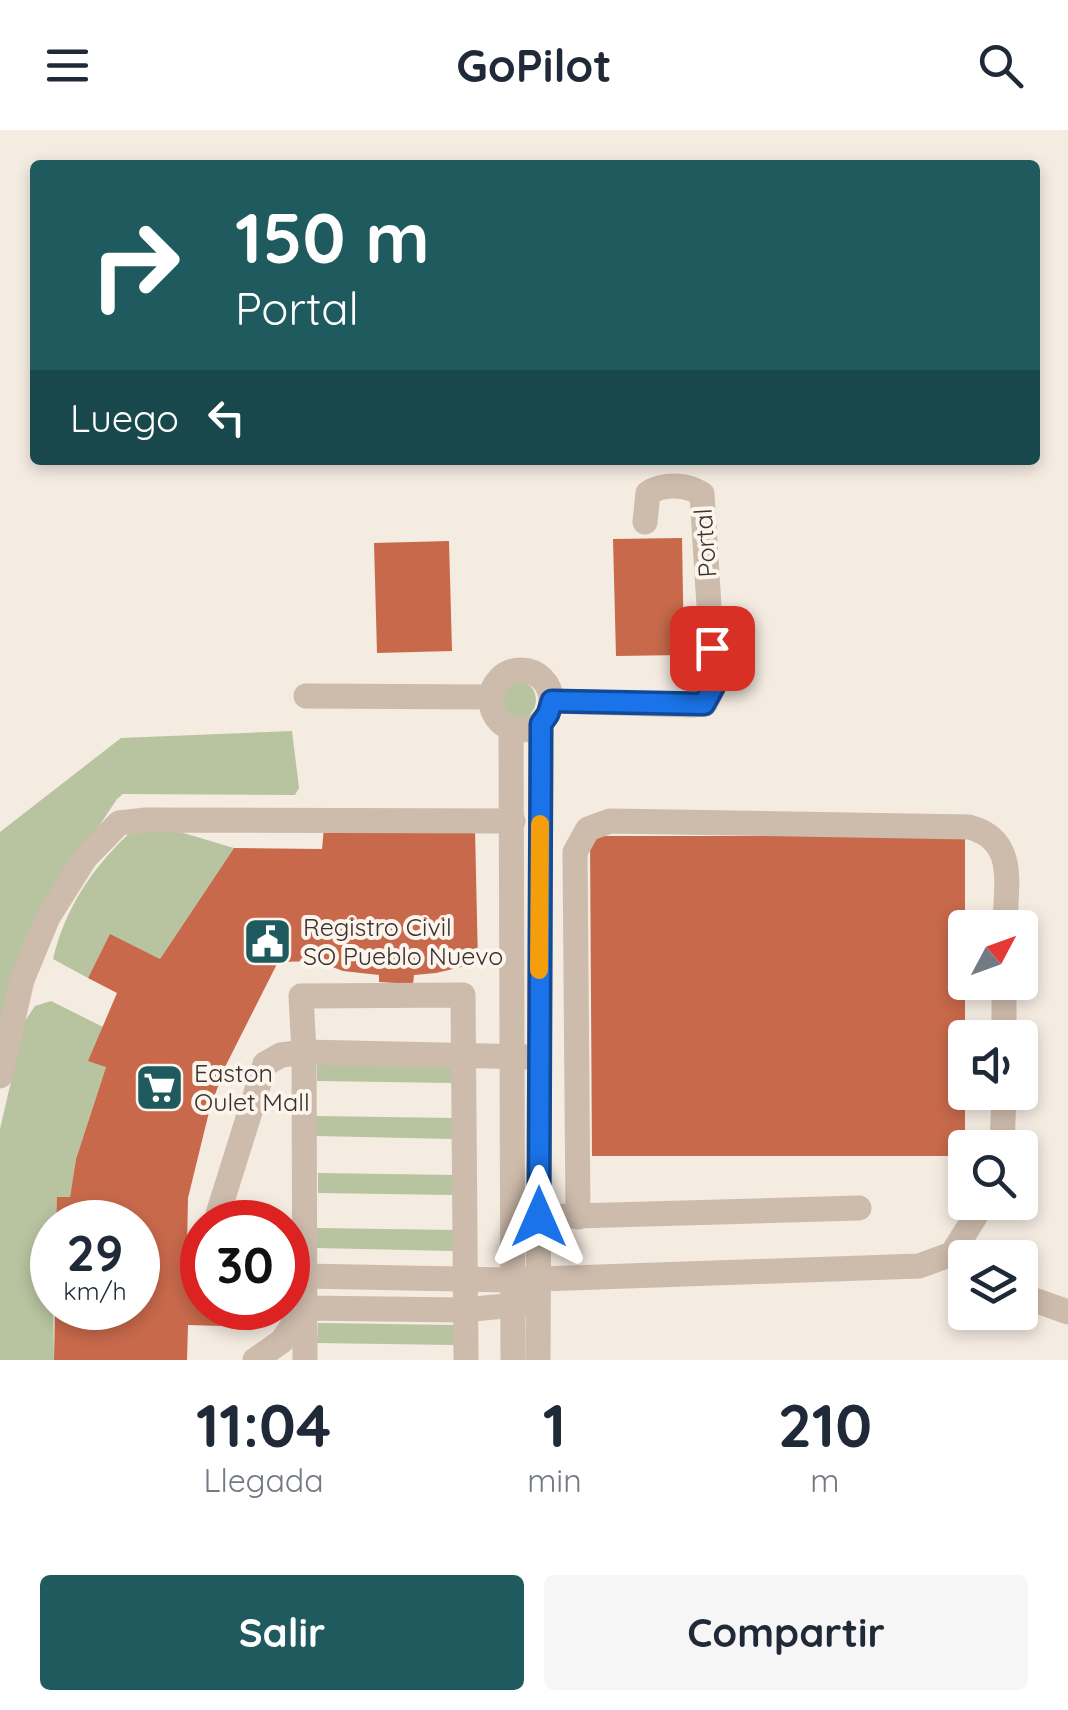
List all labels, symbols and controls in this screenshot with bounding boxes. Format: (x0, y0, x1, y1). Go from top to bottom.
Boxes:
text: GoPilot (456, 37, 612, 93)
icon: menu (40, 38, 95, 93)
icon: search (973, 38, 1028, 93)
text: 150 m (235, 193, 430, 281)
icon: right (70, 200, 200, 330)
text: Portal (235, 280, 359, 336)
icon: left (199, 390, 254, 445)
text: Luego (70, 394, 179, 442)
street label: Portal (687, 508, 722, 578)
pin (670, 606, 755, 691)
icon: arrive (685, 621, 740, 676)
north arrow (948, 910, 1038, 1000)
map controls (948, 910, 1038, 1330)
place label: Registro Civil SO Pueblo Nuevo (303, 911, 503, 971)
public building icon: Registro Civil SO Pueblo Nuevo (242, 915, 294, 967)
button: sound (948, 1020, 1038, 1110)
place label: Easton Oulet Mall (194, 1057, 310, 1117)
supermarket icon: Easton Oulet Mall (133, 1061, 185, 1113)
button: search (948, 1130, 1038, 1220)
position arrow (487, 1165, 591, 1269)
speed limit sign: 30 (180, 1200, 310, 1330)
text: 29 (67, 1221, 123, 1284)
button: layers (948, 1240, 1038, 1330)
text: km/h (63, 1275, 127, 1306)
text: 11:04 (196, 1387, 331, 1462)
text: 1 (543, 1387, 566, 1462)
text: 210 (778, 1387, 872, 1462)
text: Llegada (204, 1460, 324, 1500)
text: min (527, 1460, 582, 1500)
text: m (810, 1460, 839, 1500)
button: Salir (40, 1575, 524, 1690)
button: Compartir (544, 1575, 1028, 1690)

